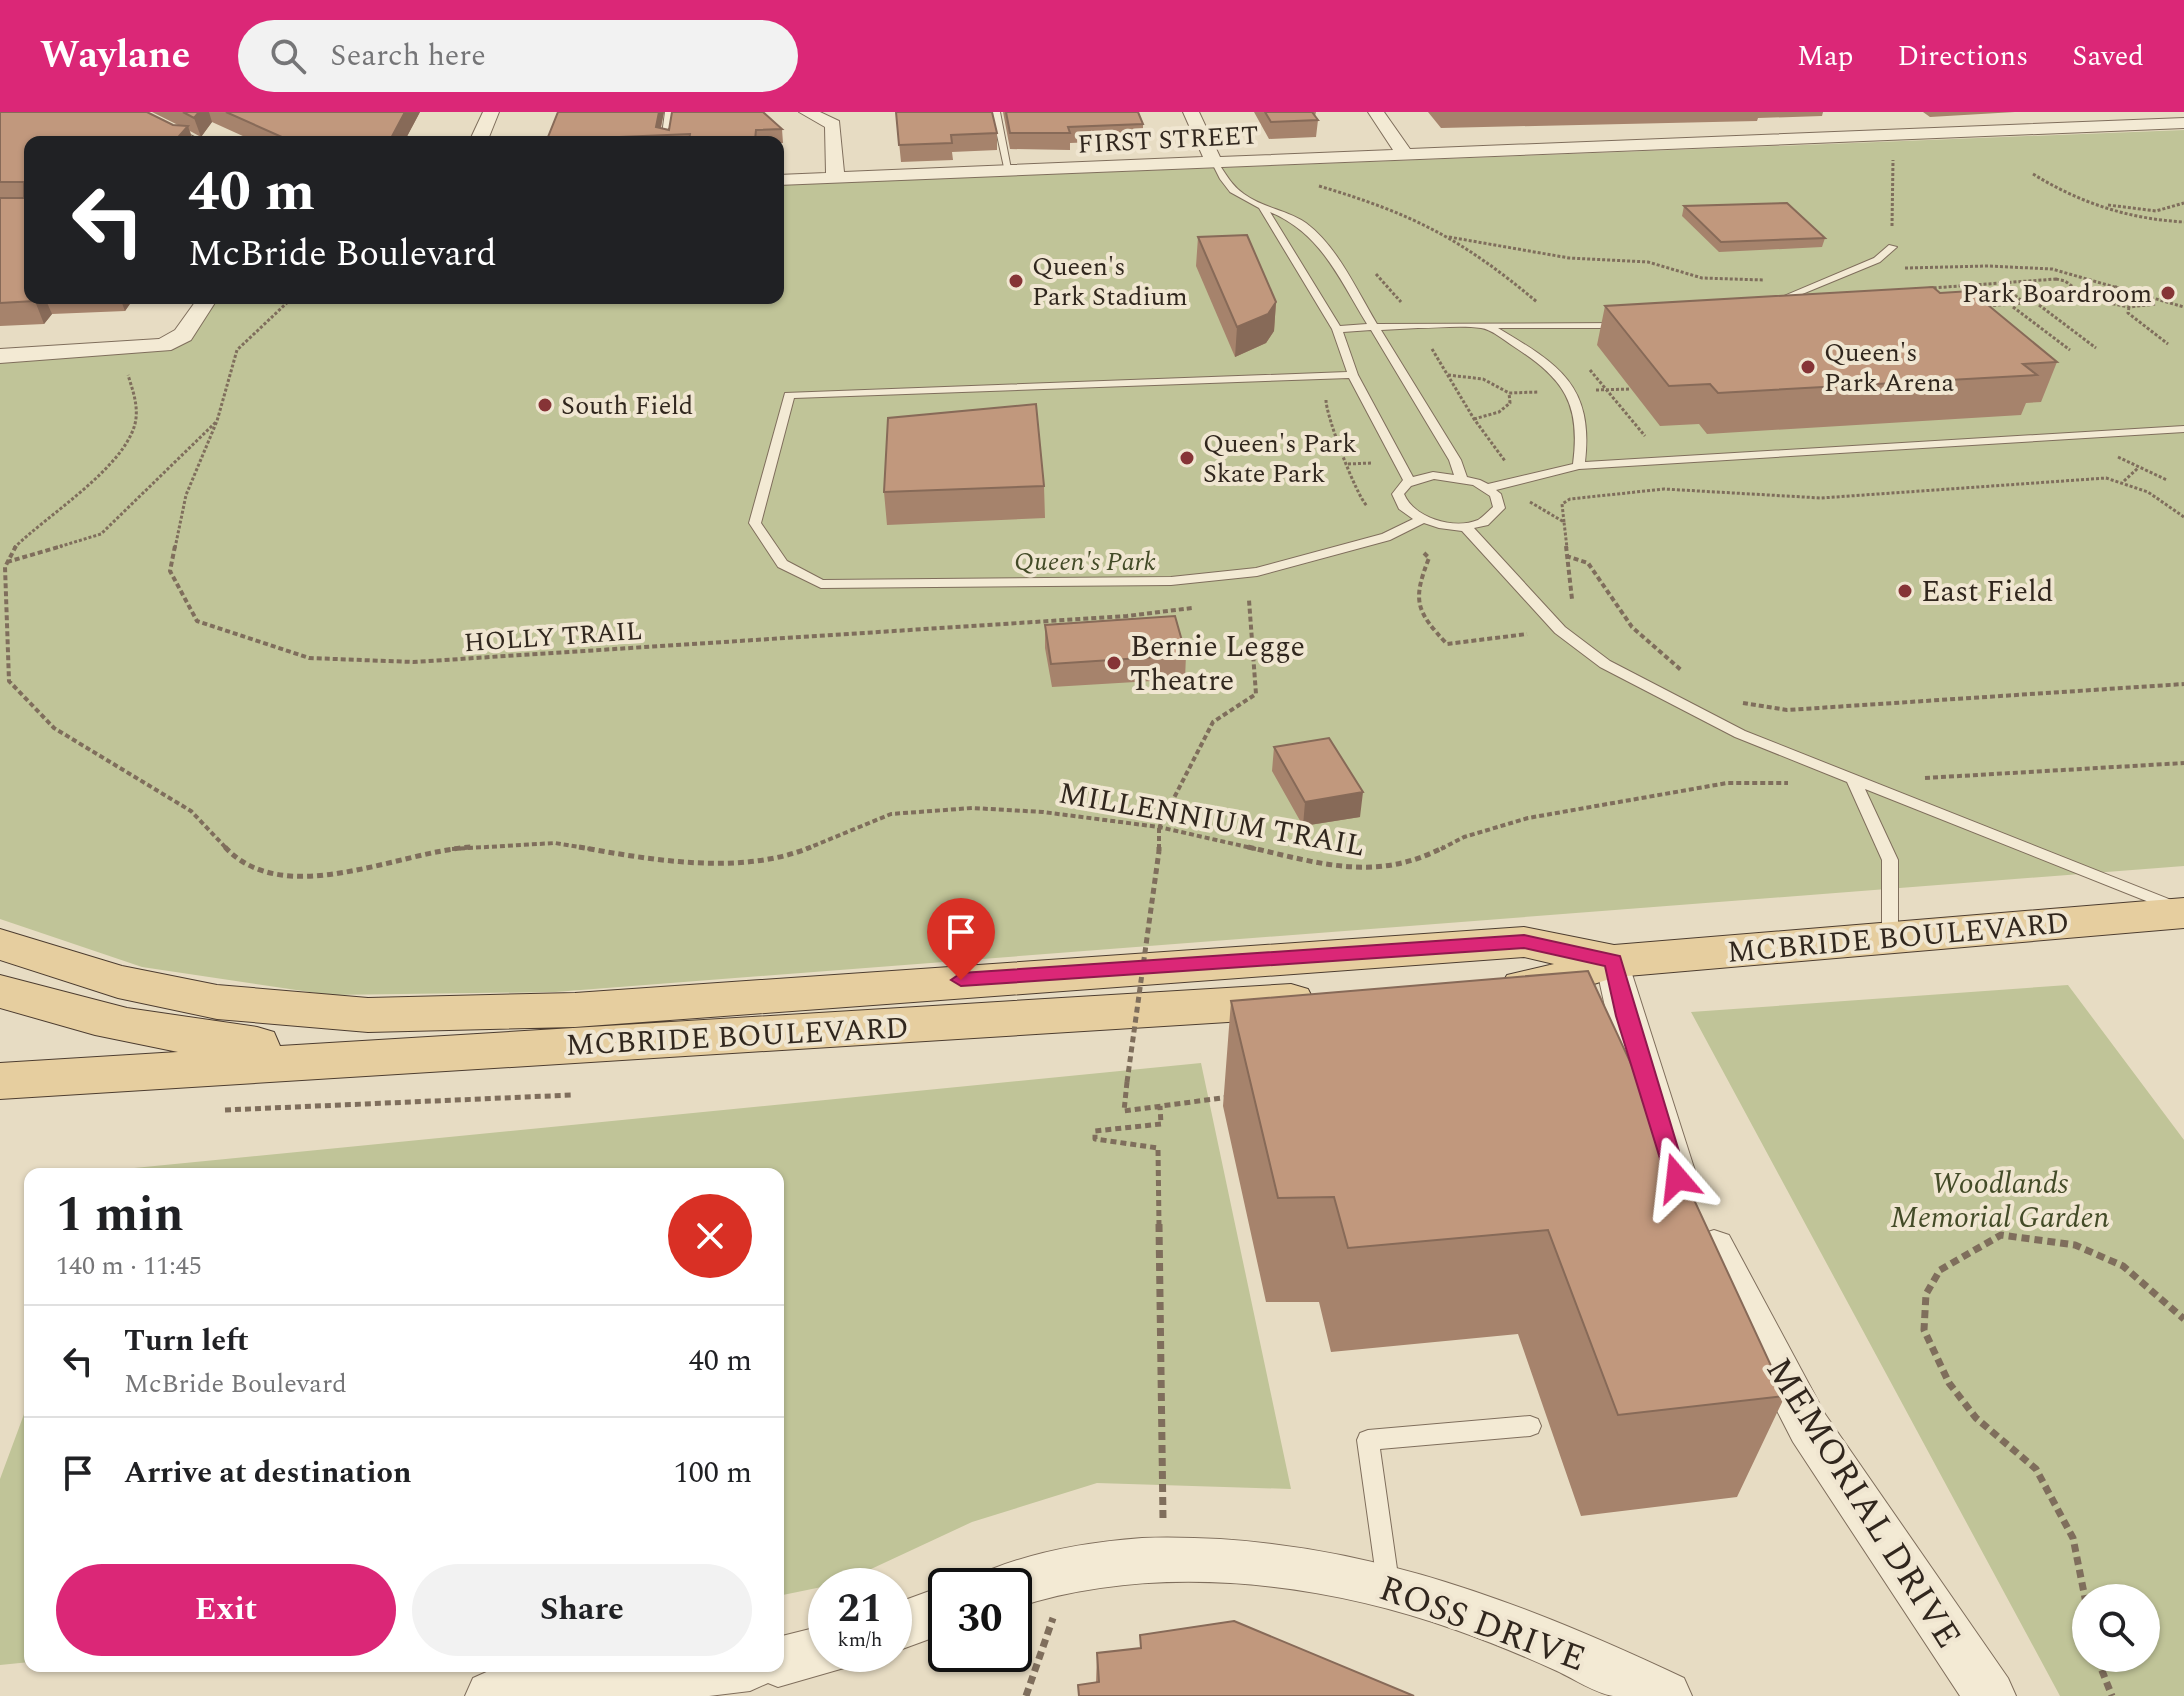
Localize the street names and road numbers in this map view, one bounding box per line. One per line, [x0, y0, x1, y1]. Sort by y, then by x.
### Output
street label: FIRST STREET [1077, 115, 1260, 165]
street label: HOLLY TRAIL [463, 611, 644, 663]
street label: MILLENNIUM TRAIL [1055, 770, 1369, 870]
street label: MCBRIDE BOULEVARD [1725, 900, 2071, 976]
street label: MCBRIDE BOULEVARD [564, 1005, 910, 1069]
street label: MEMORIAL DRIVE [1751, 1347, 1975, 1659]
street label: ROSS DRIVE [1371, 1562, 1593, 1687]

